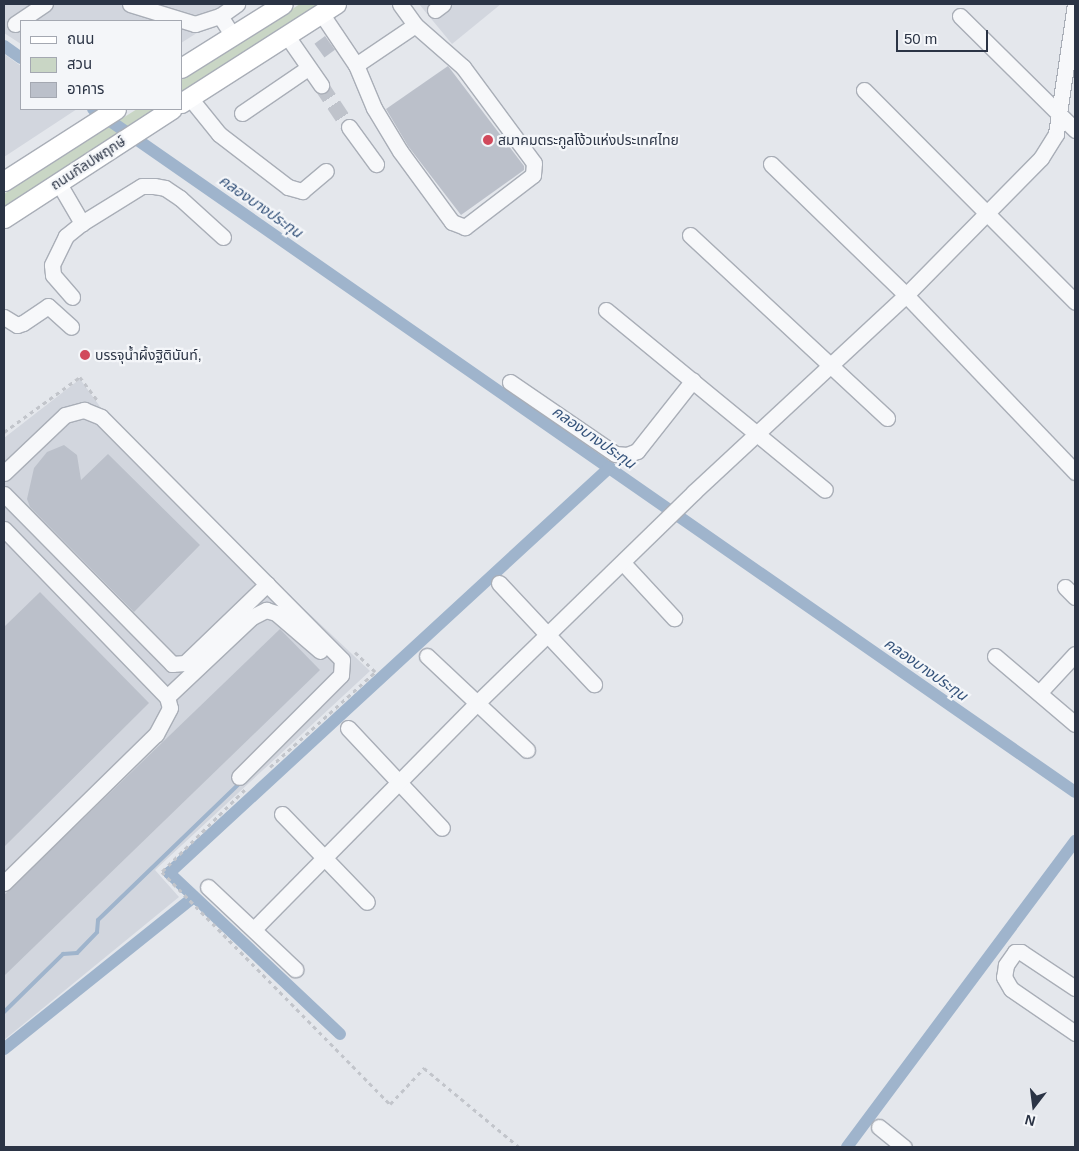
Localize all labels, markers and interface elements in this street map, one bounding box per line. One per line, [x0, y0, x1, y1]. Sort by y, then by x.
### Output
legend [20, 20, 182, 110]
scale bar [899, 20, 992, 52]
text: ถนน [67, 30, 94, 47]
text: 50 m [904, 30, 937, 47]
text: สวน [67, 55, 92, 72]
text: อาคาร [67, 80, 104, 97]
place label: สมาคมตระกูลโง้วแห่งประเทศไทย [498, 132, 679, 148]
street label: ถนนกัลปพฤกษ์ [47, 133, 129, 193]
marker: สมาคมตระกูลโง้วแห่งประเทศไทย [482, 134, 494, 146]
water label: คลองบางประทุน [216, 171, 306, 241]
place label: บรรจุน้ำผึ้งฐิตินันท์, [95, 347, 202, 363]
marker: บรรจุน้ำผึ้งฐิตินันท์, [79, 349, 91, 361]
water label: คลองบางประทุน [549, 402, 639, 472]
water label: คลองบางประทุน [881, 634, 971, 704]
north arrow [1009, 1081, 1059, 1131]
text: N [1023, 1111, 1037, 1130]

